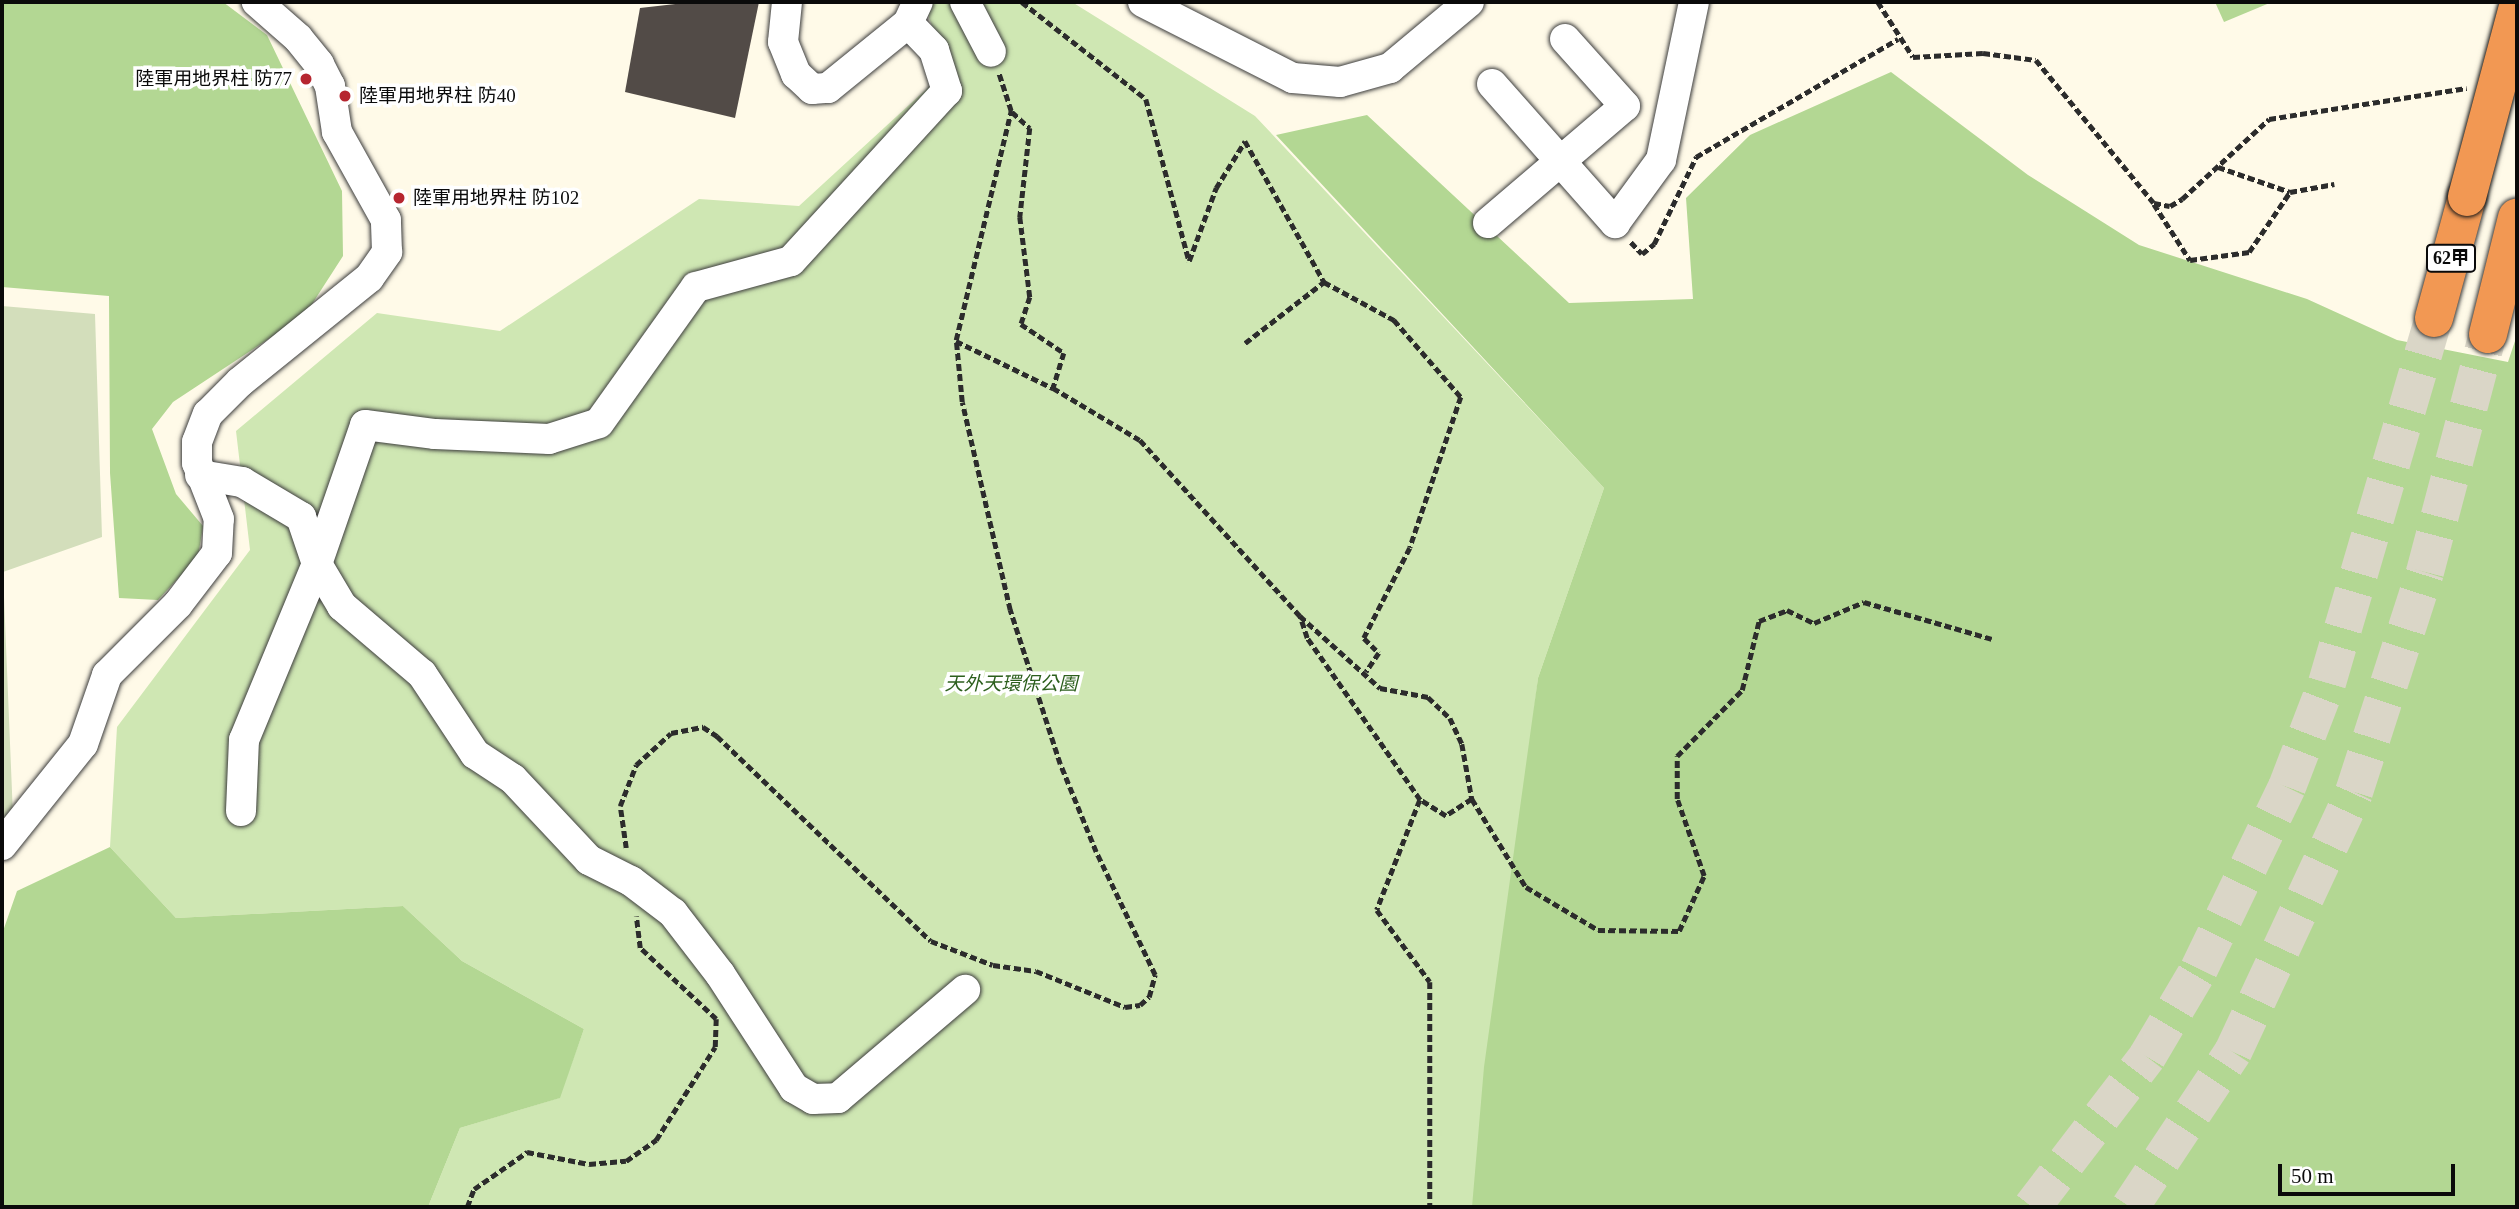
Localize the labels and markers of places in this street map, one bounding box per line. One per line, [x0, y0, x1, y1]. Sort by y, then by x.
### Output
place label: 陸軍用地界柱 防77 [135, 68, 292, 90]
marker: 陸軍用地界柱 防77 [298, 71, 314, 87]
place label: 陸軍用地界柱 防40 [359, 85, 516, 107]
marker: 陸軍用地界柱 防40 [337, 88, 353, 104]
place label: 陸軍用地界柱 防102 [413, 187, 579, 209]
marker: 陸軍用地界柱 防102 [391, 190, 407, 206]

